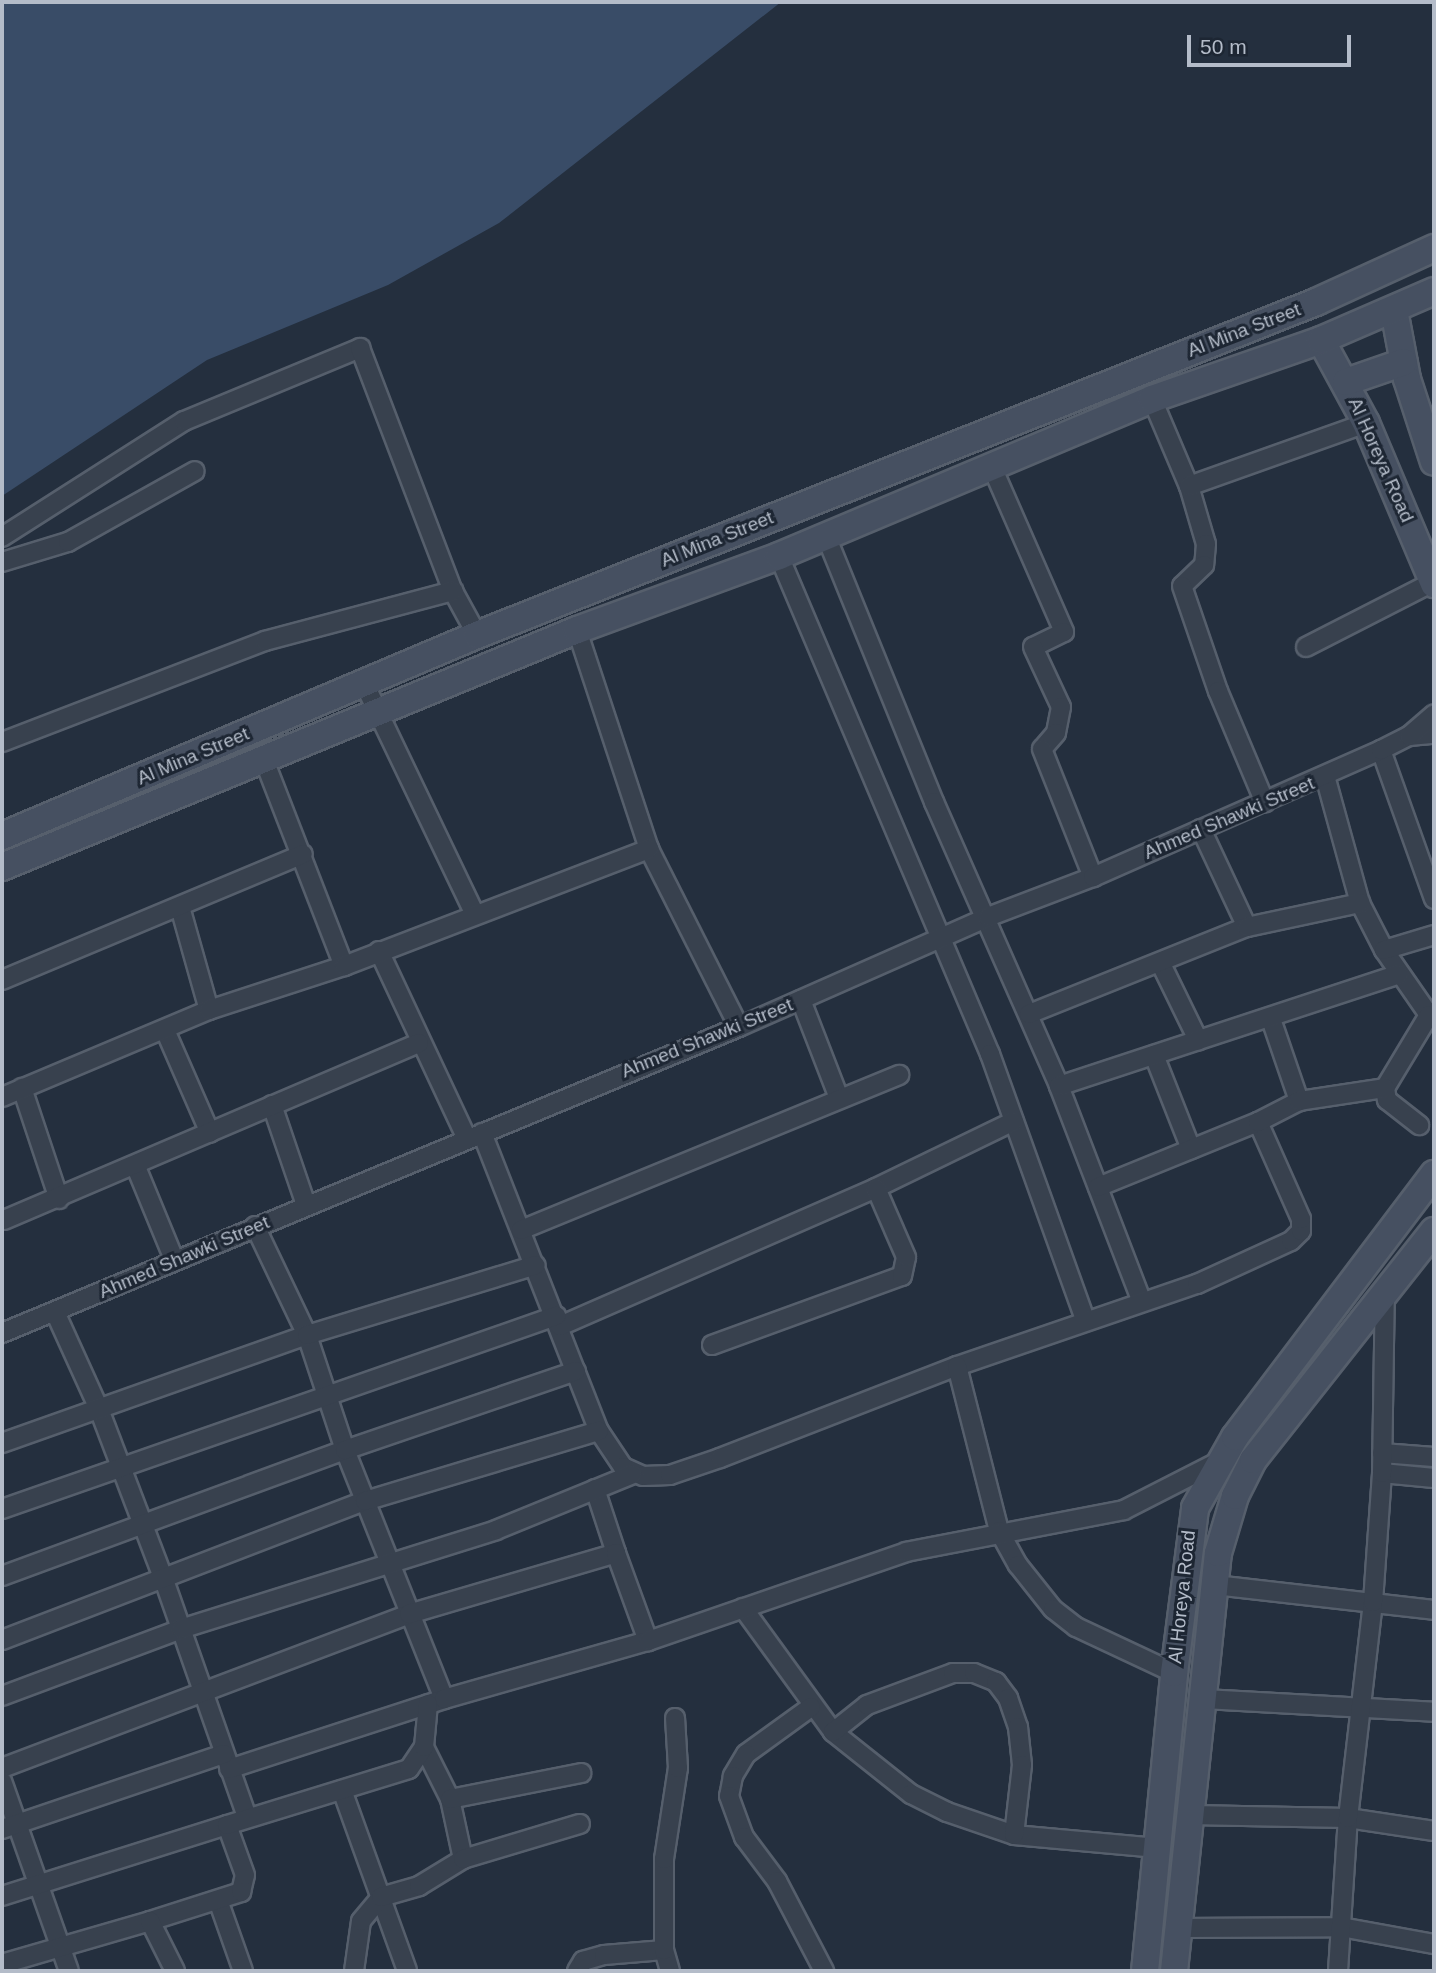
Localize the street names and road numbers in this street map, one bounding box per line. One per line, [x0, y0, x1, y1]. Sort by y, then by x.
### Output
street label: Al Mina Street [1184, 298, 1304, 362]
street label: Al Horeya Road [1343, 394, 1419, 526]
street label: Al Mina Street [657, 506, 777, 572]
street label: Al Mina Street [134, 722, 252, 790]
street label: Ahmed Shawki Street [1140, 772, 1318, 864]
street label: Ahmed Shawki Street [618, 993, 796, 1083]
street label: Ahmed Shawki Street [95, 1211, 273, 1303]
street label: Al Horeya Road [1164, 1529, 1200, 1665]

